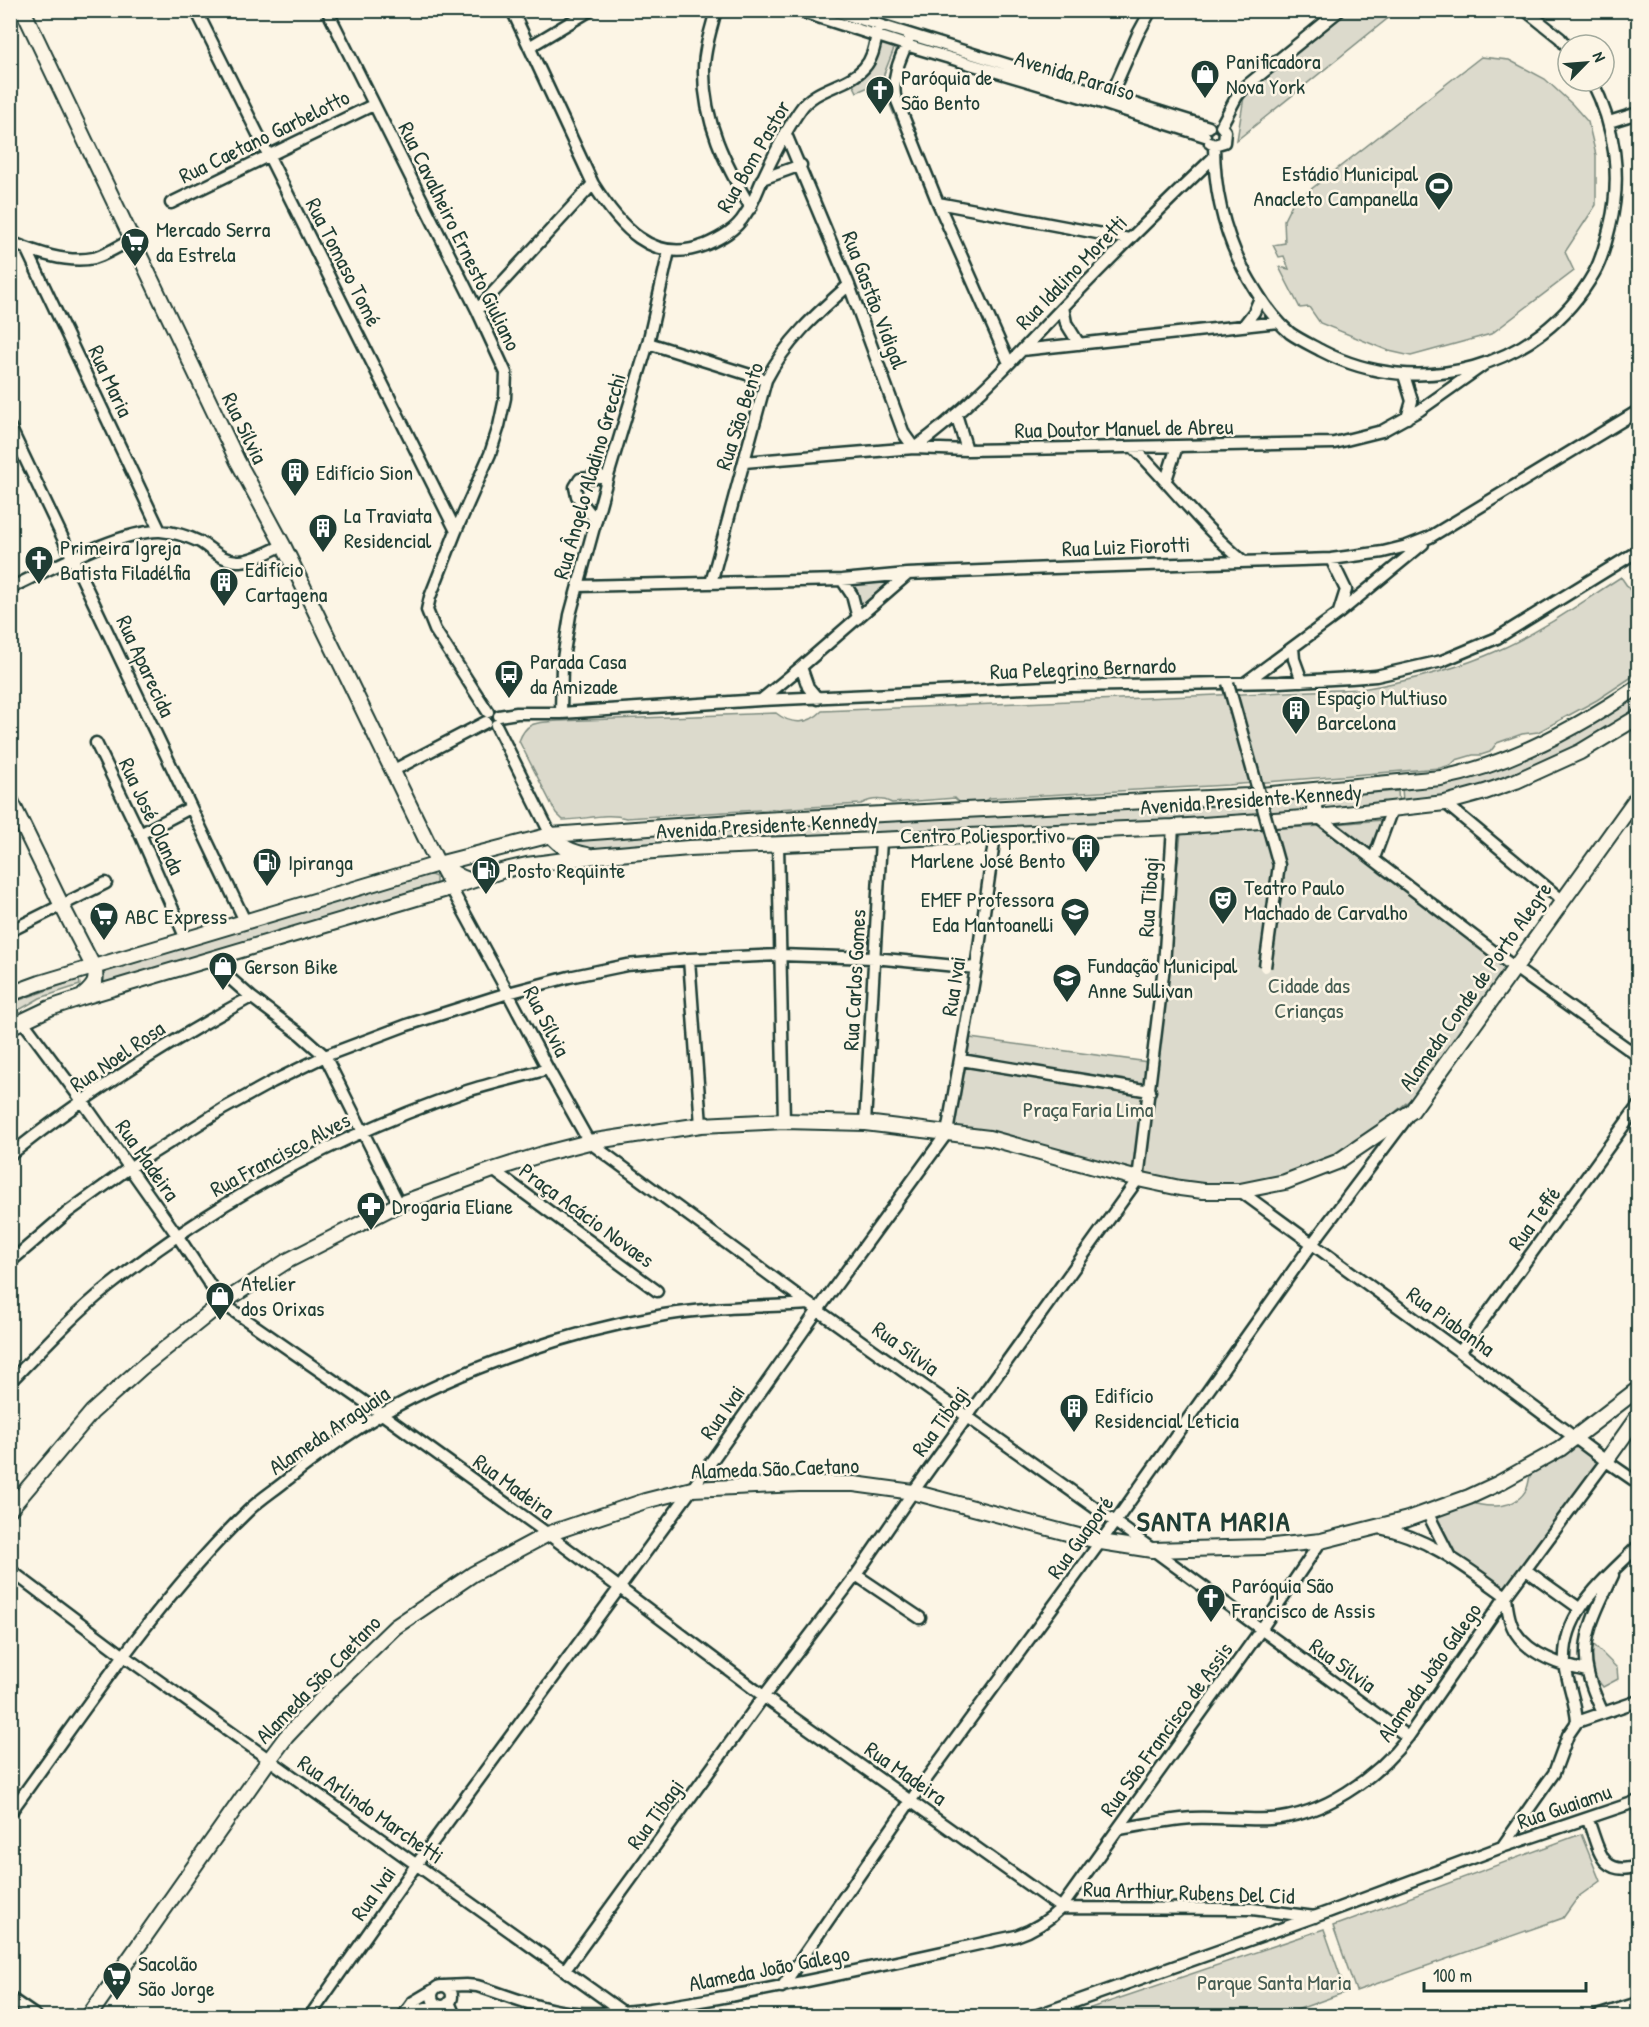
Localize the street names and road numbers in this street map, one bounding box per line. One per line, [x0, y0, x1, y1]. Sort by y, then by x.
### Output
street label: Avenida Paraíso [1011, 43, 1139, 108]
street label: Rua Caetano Garbelotto [174, 82, 354, 190]
street label: Rua Bom Pastor [709, 94, 798, 218]
street label: Rua Cavalheiro Ernesto Giuliano [391, 117, 529, 356]
street label: Rua Tomaso Tomé [299, 193, 389, 332]
street label: Rua Idalino Moretti [1009, 208, 1133, 336]
street label: Rua Gastão Vidigal [835, 227, 915, 373]
street label: Rua Maria [81, 340, 141, 422]
street label: Rua São Bento [708, 358, 771, 474]
street label: Rua Ângelo Aladino Grecchi [545, 369, 633, 583]
street label: Rua Sílvia [215, 387, 275, 469]
street label: Rua Doutor Manuel de Abreu [1014, 411, 1234, 445]
street label: Rua Luiz Fiorotti [1061, 529, 1191, 563]
street label: Rua Aparecida [109, 610, 183, 722]
street label: Rua Pelegrino Bernardo [989, 650, 1177, 686]
street label: Rua José Olanda [112, 753, 192, 880]
street label: Avenida Presidente Kennedy [1139, 776, 1363, 822]
street label: Avenida Presidente Kennedy [655, 804, 879, 846]
street label: Rua Tibagi [1130, 856, 1166, 938]
street label: Alameda Conde de Porto Alegre [1391, 875, 1559, 1096]
street label: Rua Carlos Gomes [835, 909, 873, 1051]
street label: Rua Ivai [933, 954, 973, 1018]
street label: Rua Sílvia [516, 980, 578, 1062]
street label: Rua Noel Rosa [64, 1013, 171, 1099]
street label: Rua Francisco Alves [205, 1104, 355, 1204]
street label: Rua Madeira [109, 1113, 187, 1207]
street label: Praça Acácio Novaes [513, 1156, 661, 1274]
street label: Rua Teffé [1501, 1180, 1567, 1256]
street label: Rua Piabanha [1401, 1279, 1501, 1363]
street label: Rua Sílvia [867, 1314, 946, 1383]
street label: Alameda Araguaia [263, 1378, 396, 1482]
street label: Rua Ivai [693, 1379, 751, 1445]
street label: Rua Tibagi [904, 1380, 976, 1462]
street label: Rua Madeira [467, 1446, 561, 1526]
street label: Alameda São Caetano [690, 1450, 860, 1486]
street label: Rua Guaporé [1040, 1489, 1120, 1585]
street label: Alameda João Galego [1370, 1596, 1488, 1747]
street label: Alameda São Caetano [249, 1608, 387, 1750]
street label: Rua Sílvia [1304, 1631, 1383, 1700]
street label: Rua São Francisco de Assis [1093, 1636, 1239, 1822]
street label: Rua Madeira [859, 1734, 953, 1812]
street label: Rua Arlindo Marchetti [292, 1747, 450, 1871]
street label: Rua Tibagi [619, 1773, 691, 1855]
street label: Rua Guaiamu [1513, 1776, 1615, 1836]
street label: Rua Ivai [344, 1860, 402, 1926]
street label: Rua Arthiur Rubens Del Cid [1083, 1873, 1296, 1911]
street label: Alameda João Galego [686, 1938, 852, 1998]

